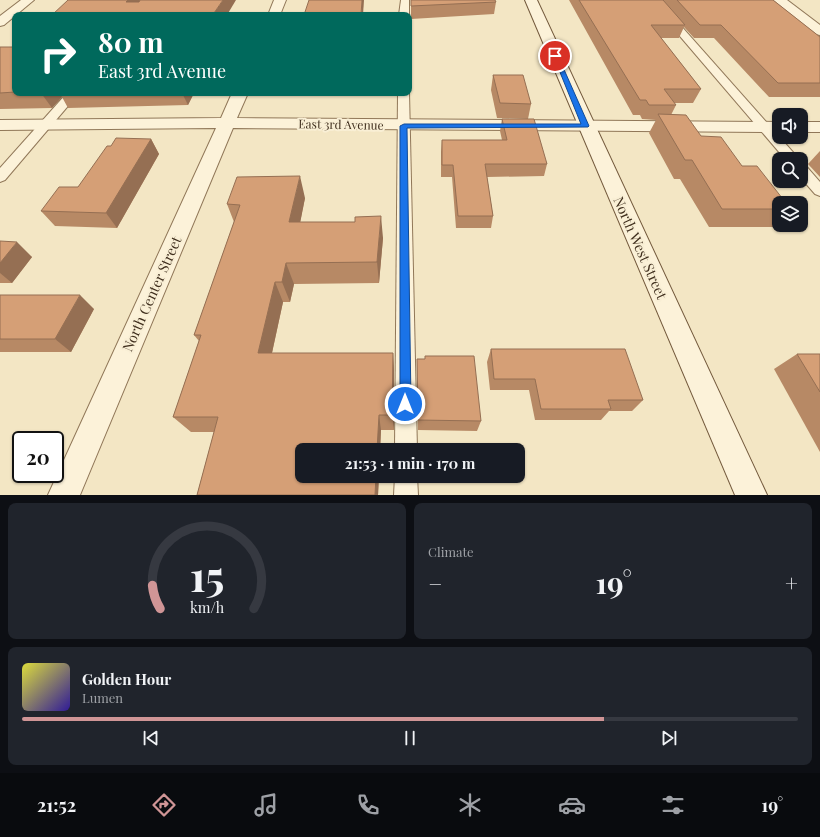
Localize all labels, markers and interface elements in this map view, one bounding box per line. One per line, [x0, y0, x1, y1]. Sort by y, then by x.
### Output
text: 80 m [98, 23, 164, 60]
icon: right [32, 28, 84, 80]
pin [538, 39, 572, 73]
icon: arrive [544, 45, 566, 67]
text: East 3rd Avenue [98, 59, 226, 83]
map controls [772, 108, 808, 232]
button: sound [772, 108, 808, 144]
street label: East 3rd Avenue [298, 115, 384, 133]
button: search [772, 152, 808, 188]
street label: North West Street [609, 193, 672, 303]
button: layers [772, 196, 808, 232]
street label: North Center Street [118, 232, 186, 354]
position arrow [384, 383, 426, 425]
speed limit sign: 20 [12, 431, 64, 483]
text: 21:53 · 1 min · 170 m [345, 453, 475, 473]
text: Climate [428, 543, 474, 560]
text: 15 [190, 547, 224, 602]
text: 19° [596, 562, 632, 602]
text: − [428, 568, 442, 598]
text: + [785, 568, 798, 598]
text: km/h [190, 598, 225, 617]
text: Golden Hour [82, 669, 171, 689]
text: Lumen [82, 689, 123, 706]
icon: previous [140, 727, 162, 749]
icon: pause [399, 727, 421, 749]
icon: next [658, 727, 680, 749]
icon: directions [150, 791, 178, 819]
icon: music [252, 791, 280, 819]
icon: phone [354, 791, 382, 819]
icon: climate [456, 791, 484, 819]
icon: car [558, 791, 586, 819]
icon: filters [659, 791, 687, 819]
text: 21:52 [37, 793, 76, 817]
text: 19° [761, 793, 783, 817]

